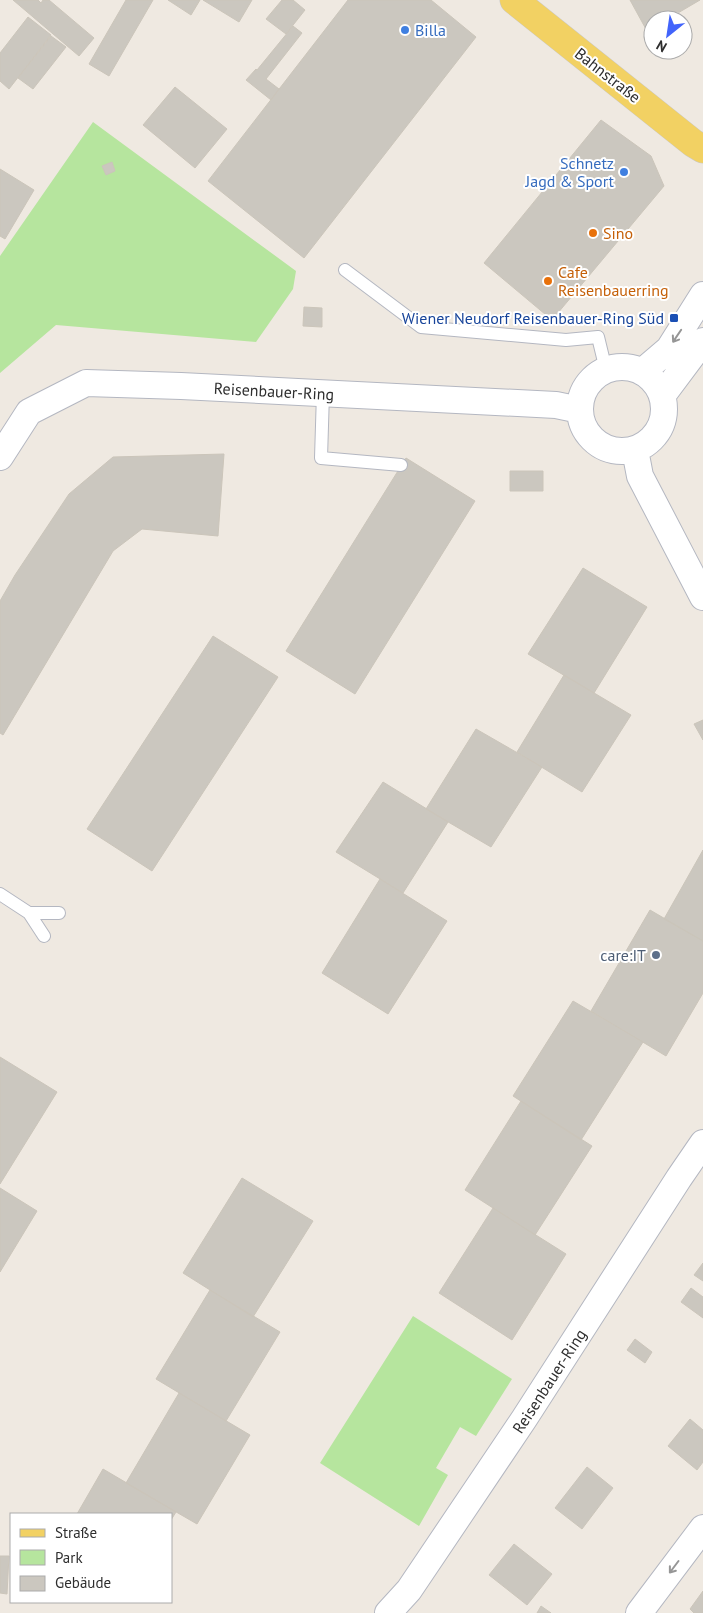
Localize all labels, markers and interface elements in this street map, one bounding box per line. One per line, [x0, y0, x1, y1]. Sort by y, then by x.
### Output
north arrow [643, 10, 693, 60]
place label: Billa [415, 20, 446, 40]
marker: Billa [399, 24, 411, 36]
text: N [653, 36, 670, 56]
street label: Bahnstraße [571, 43, 645, 107]
place label: Schnetz Jagd & Sport [525, 153, 615, 191]
marker: Schnetz Jagd & Sport [618, 166, 630, 178]
place label: Sino [603, 223, 633, 243]
marker: Sino [587, 227, 599, 239]
place label: Cafe Reisenbauerring [558, 262, 669, 300]
marker: Cafe Reisenbauerring [542, 275, 554, 287]
place label: Wiener Neudorf Reisenbauer-Ring Süd [402, 308, 664, 328]
marker: Wiener Neudorf Reisenbauer-Ring Süd [668, 312, 680, 324]
one-way arrow [672, 329, 682, 343]
street label: Reisenbauer-Ring [213, 378, 335, 404]
place label: care:IT [600, 945, 646, 965]
marker: care:IT [650, 949, 662, 961]
street label: Reisenbauer-Ring [508, 1325, 590, 1437]
legend [10, 1513, 172, 1603]
text: Straße [55, 1523, 97, 1542]
text: Park [55, 1548, 83, 1567]
one-way arrow [669, 1560, 679, 1574]
text: Gebäude [55, 1573, 111, 1592]

